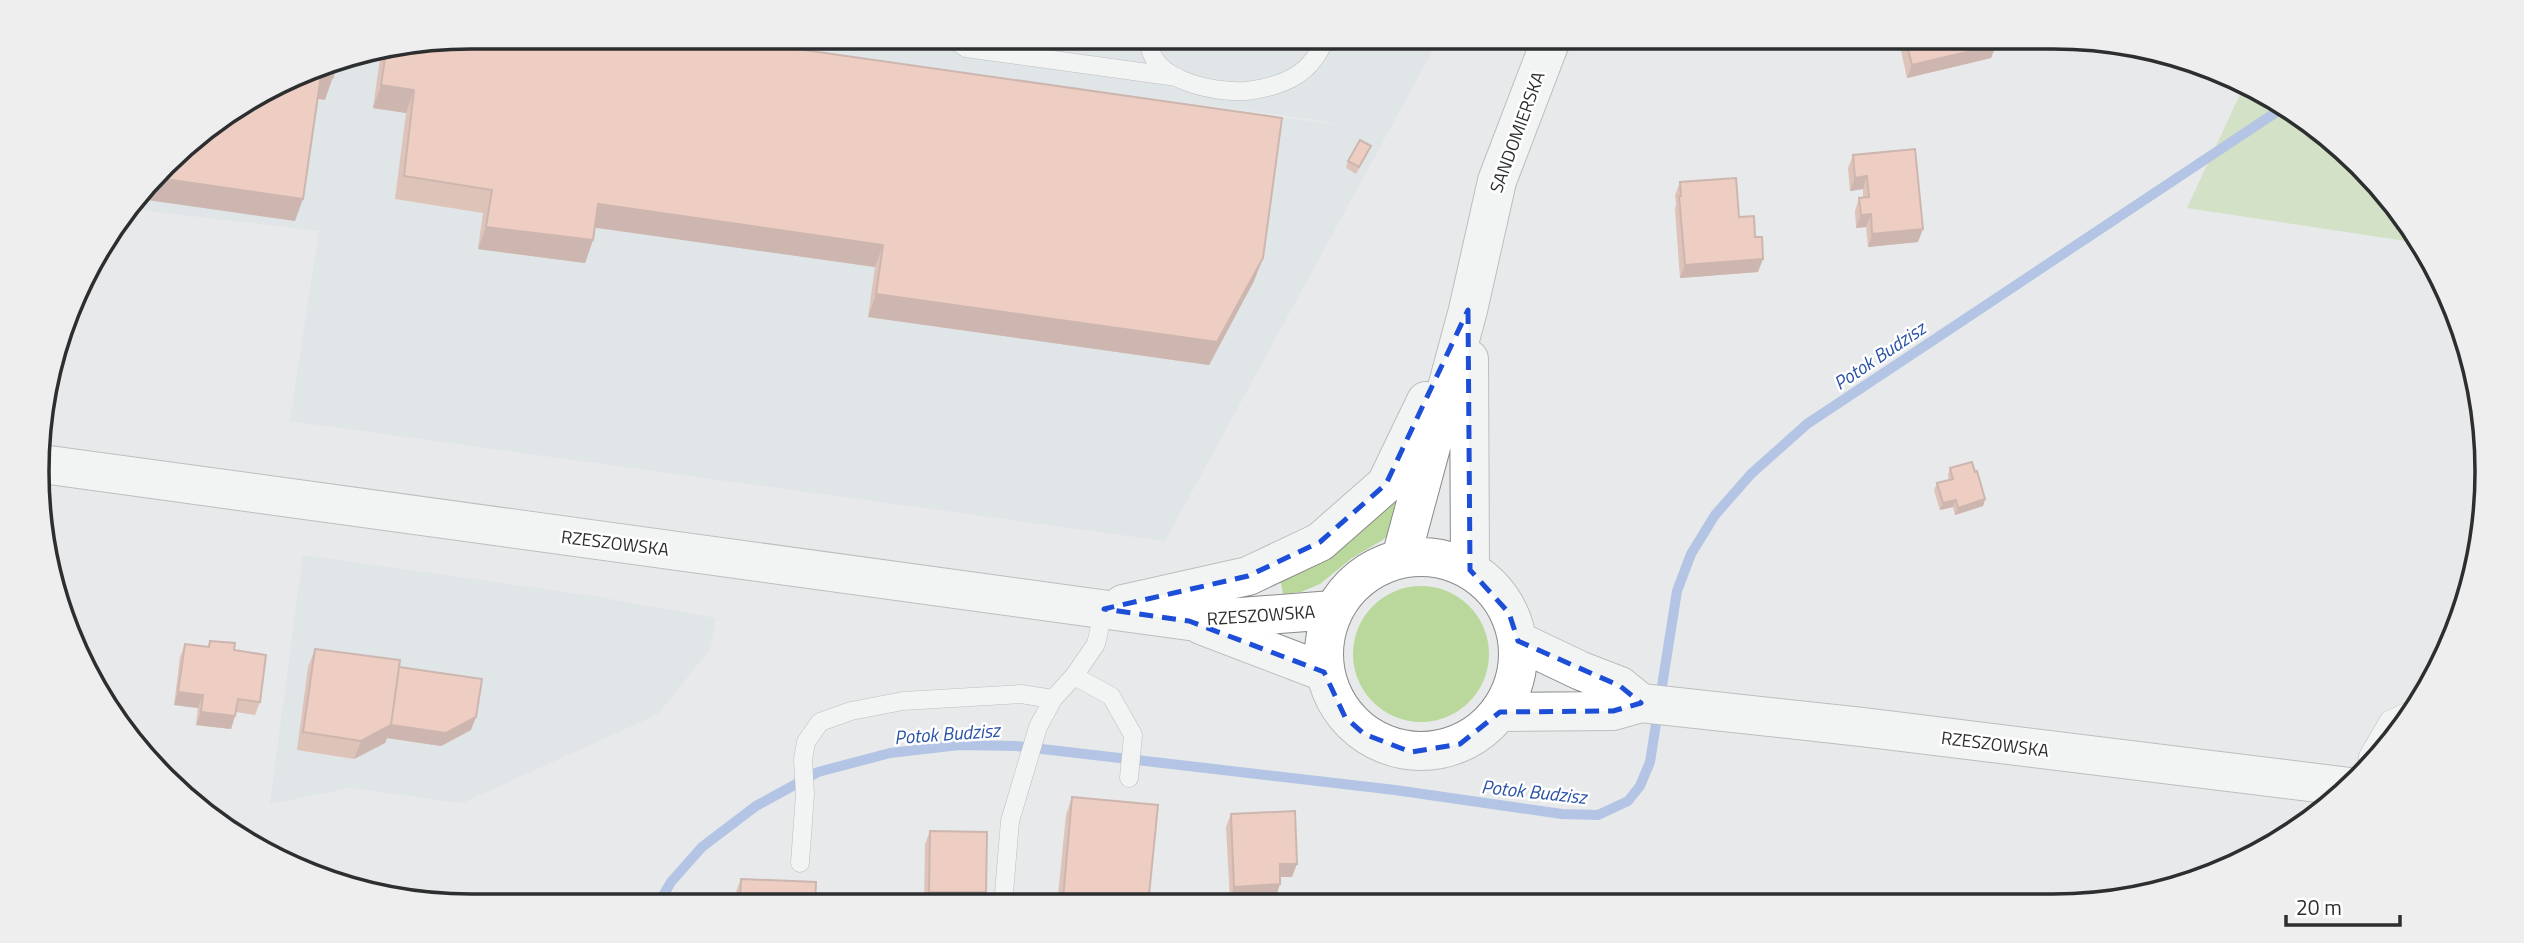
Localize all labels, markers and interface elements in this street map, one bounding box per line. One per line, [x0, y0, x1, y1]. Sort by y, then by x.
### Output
street label: SANDOMIERSKA [1483, 67, 1552, 196]
water label: Potok Budzisz [1827, 312, 1933, 397]
street label: RZESZOWSKA [560, 523, 671, 563]
street label: RZESZOWSKA [1206, 598, 1316, 632]
water label: Potok Budzisz [893, 715, 1003, 751]
street label: RZESZOWSKA [1940, 724, 2051, 764]
water label: Potok Budzisz [1480, 771, 1590, 811]
scale bar [2286, 884, 2400, 928]
text: 20 m [2296, 891, 2342, 923]

